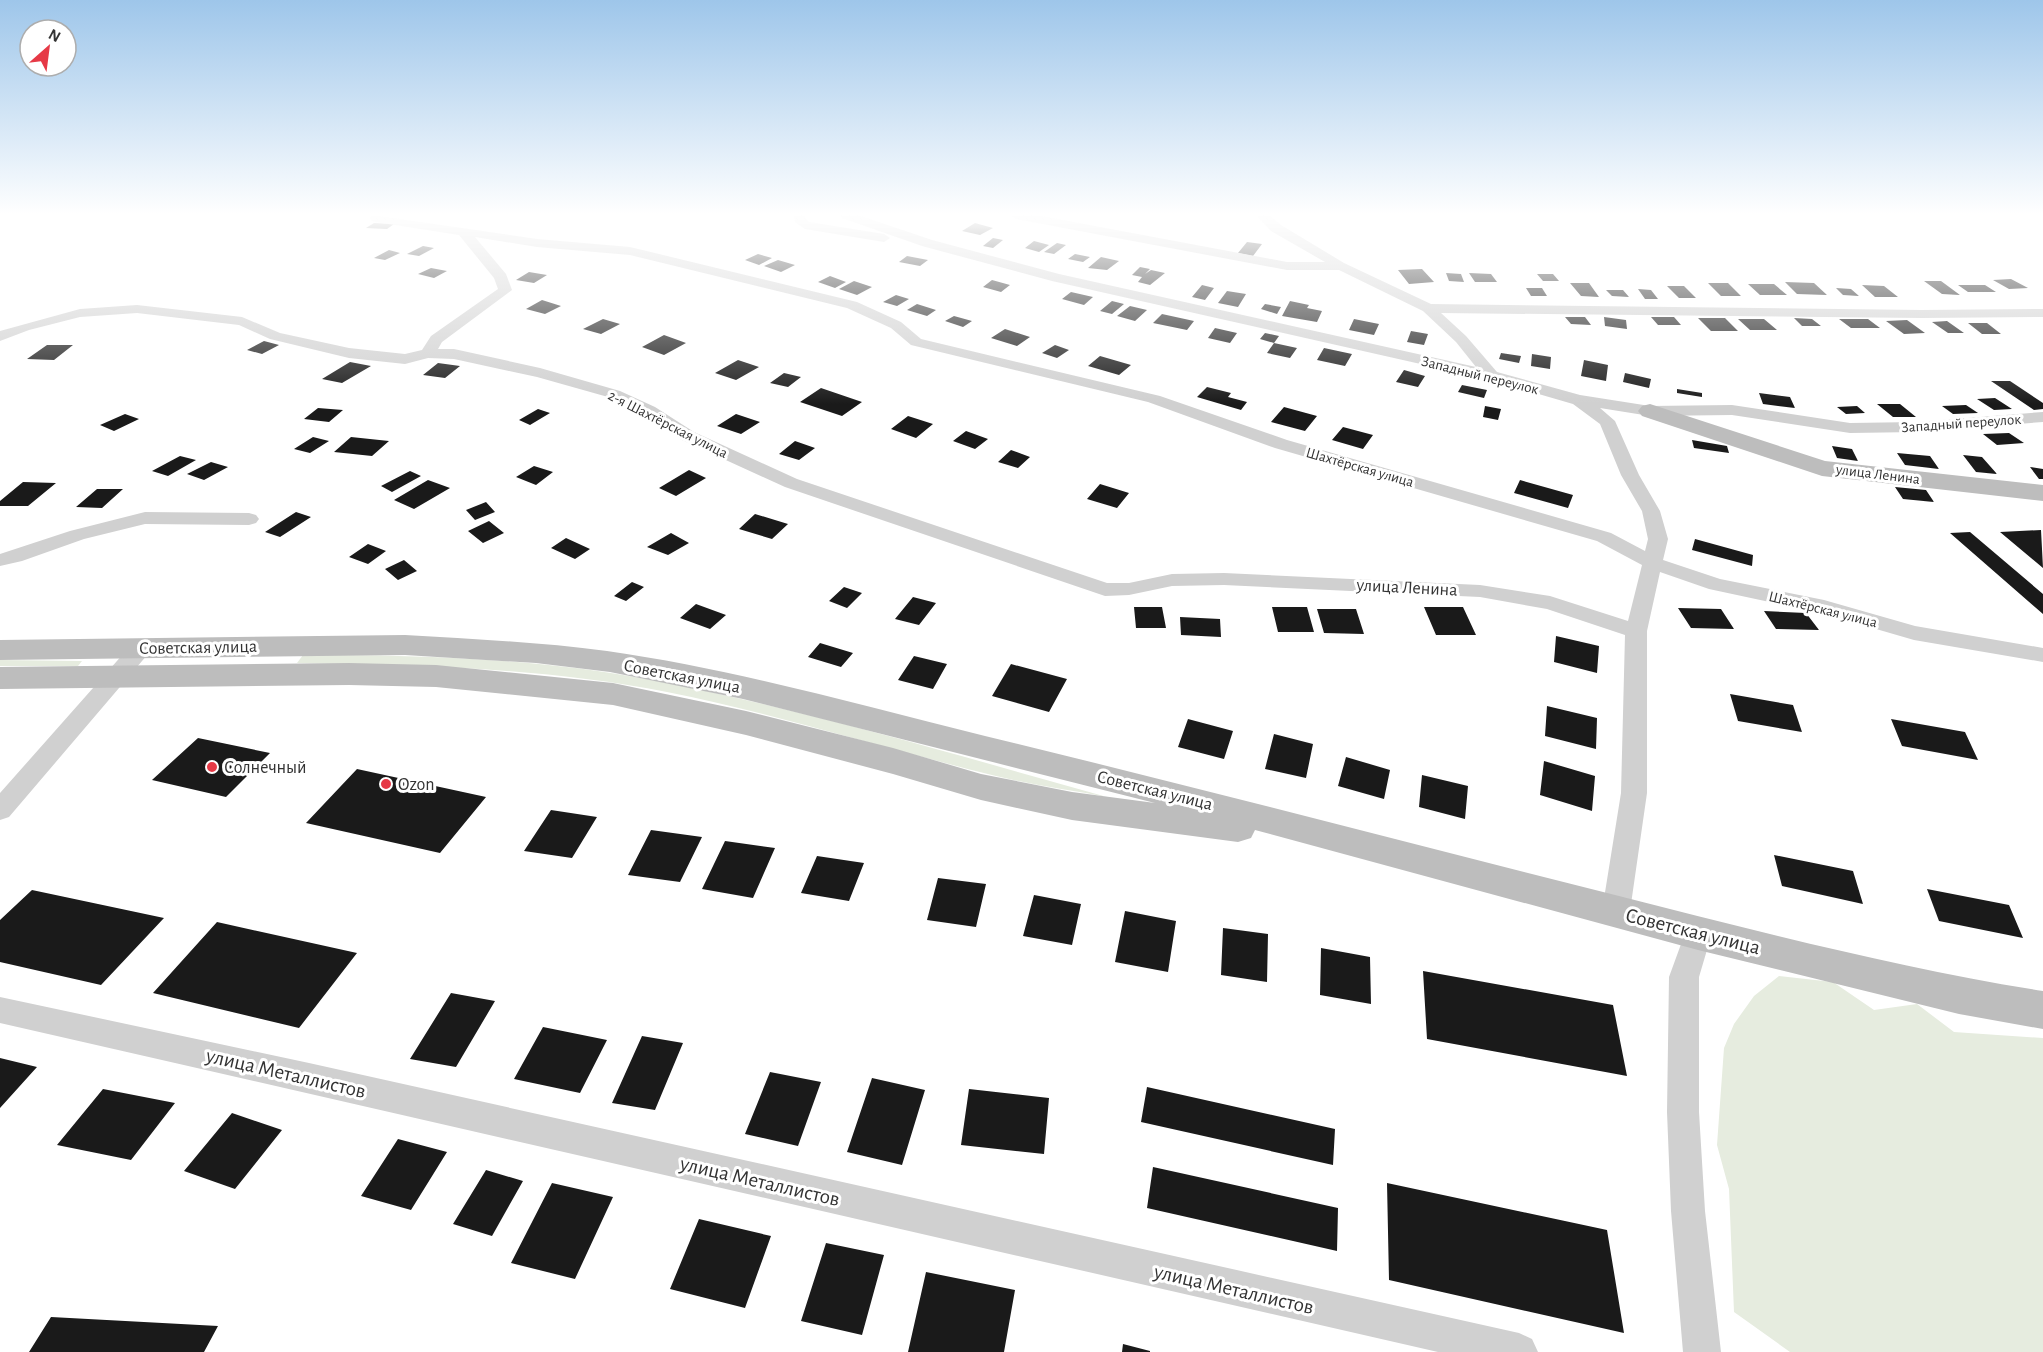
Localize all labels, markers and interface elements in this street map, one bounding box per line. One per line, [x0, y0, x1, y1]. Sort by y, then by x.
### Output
north arrow [18, 18, 78, 78]
text: N [46, 26, 63, 45]
street label: Западный переулок [1420, 354, 1540, 397]
street label: 2-я Шахтёрская улица [606, 388, 730, 461]
street label: Западный переулок [1901, 412, 2022, 435]
street label: Шахтёрская улица [1304, 445, 1416, 490]
street label: улица Ленина [1834, 462, 1921, 487]
street label: улица Ленина [1355, 576, 1458, 600]
street label: Шахтёрская улица [1767, 589, 1879, 630]
street label: Советская улица [139, 638, 257, 658]
street label: Советская улица [622, 657, 742, 697]
place label: Солнечный [224, 759, 306, 777]
marker: Солнечный [205, 760, 219, 774]
street label: Советская улица [1095, 768, 1214, 814]
place label: Ozon [398, 776, 435, 794]
marker: Ozon [379, 777, 393, 791]
street label: Советская улица [1623, 905, 1763, 958]
street label: улица Металлистов [203, 1045, 368, 1102]
street label: улица Металлистов [677, 1153, 842, 1210]
street label: улица Металлистов [1151, 1261, 1316, 1318]

